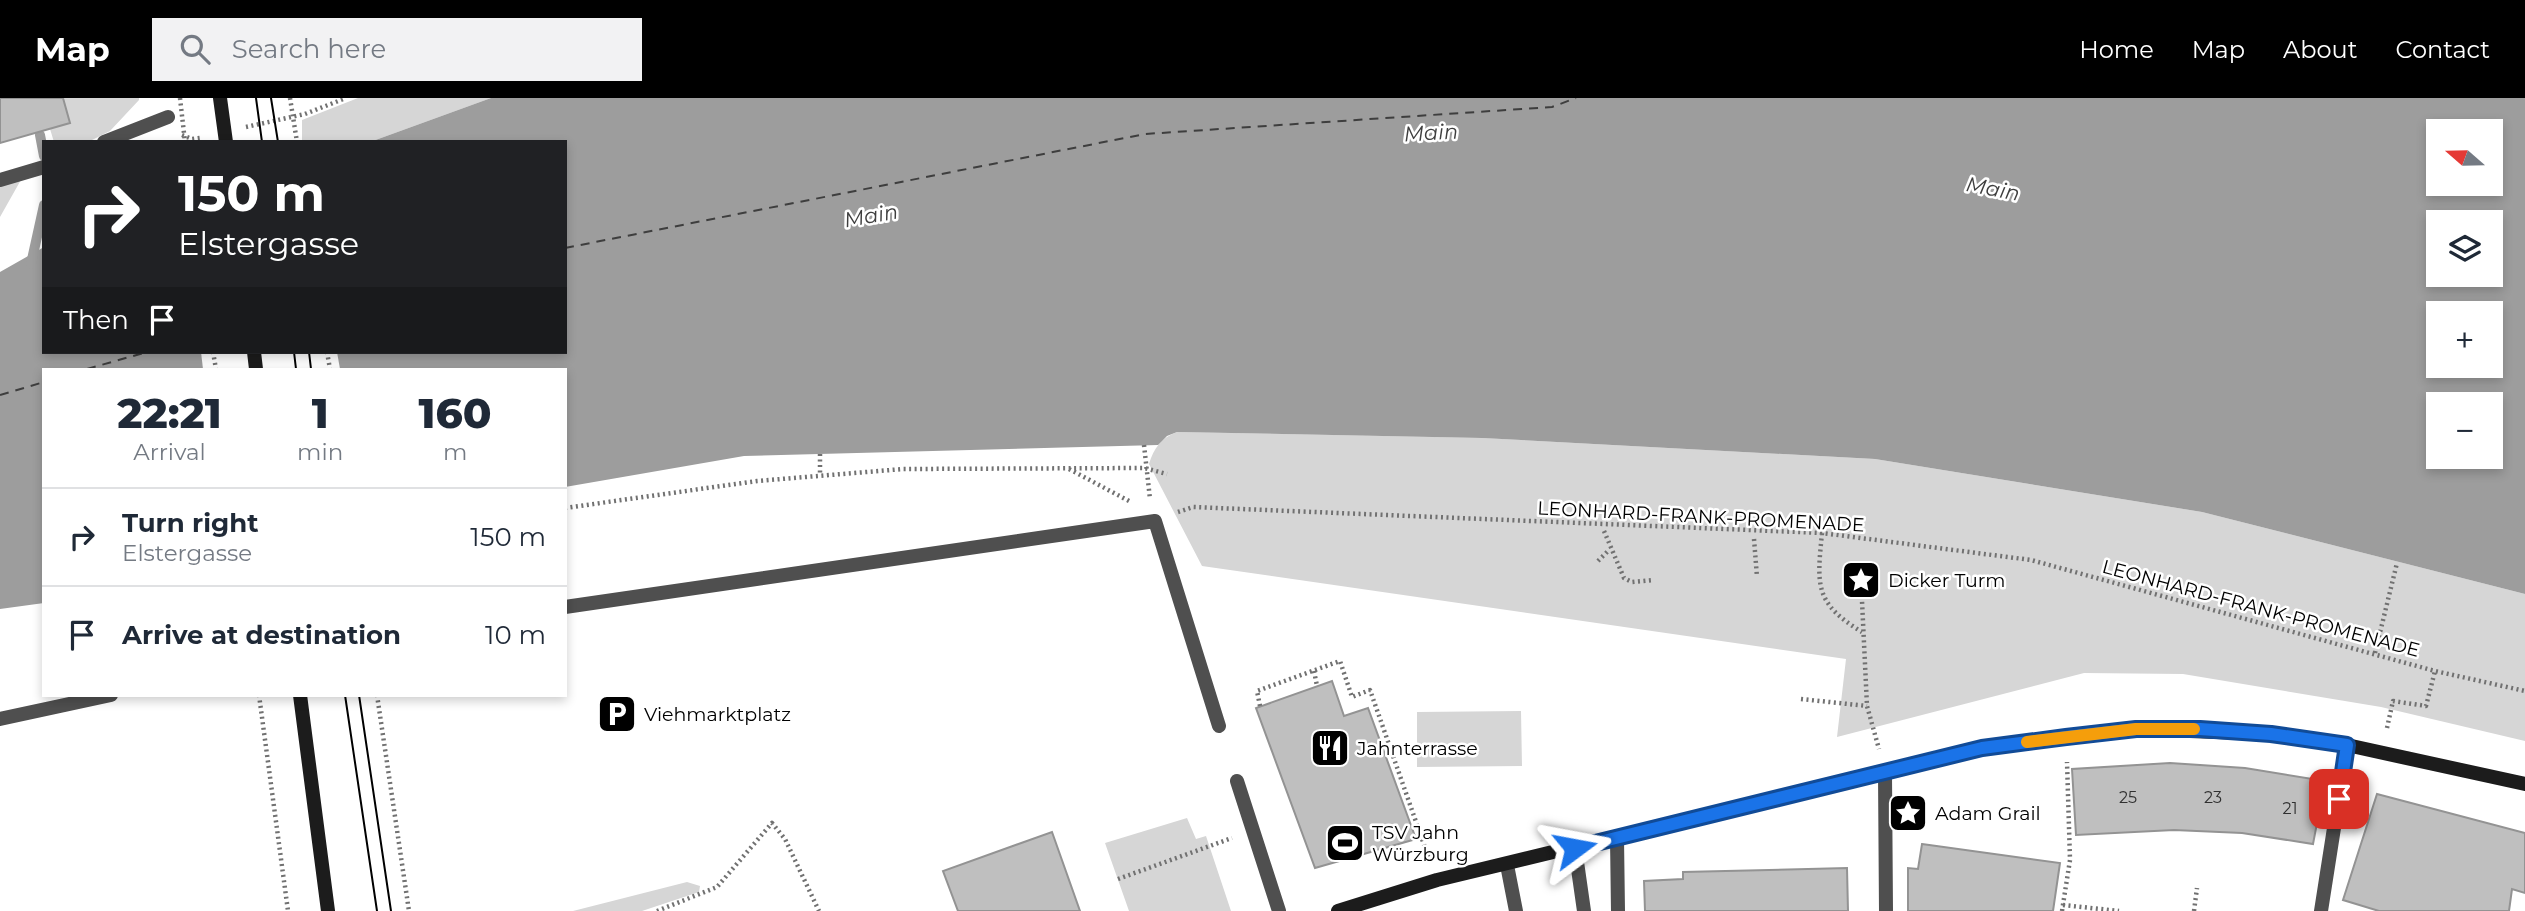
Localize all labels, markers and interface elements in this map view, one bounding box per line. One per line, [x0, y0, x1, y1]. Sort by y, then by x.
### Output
search box [152, 18, 642, 81]
text: Map [35, 29, 110, 69]
icon: search [176, 30, 214, 68]
text: Search here [232, 33, 386, 65]
text: Home [2079, 35, 2154, 64]
text: Map [2192, 35, 2245, 64]
text: About [2283, 35, 2357, 64]
text: Contact [2395, 35, 2490, 64]
water label: Main [1403, 119, 1459, 146]
north arrow [2426, 119, 2502, 196]
map controls [2426, 119, 2503, 469]
text: 150 m [178, 164, 325, 223]
icon: right [63, 168, 154, 259]
water label: Main [1964, 171, 2022, 206]
water label: Main [842, 198, 900, 233]
button: layers [2426, 210, 2503, 287]
text: Elstergasse [178, 224, 359, 263]
icon: arrive [143, 301, 181, 339]
button: + [2426, 301, 2503, 378]
text: Then [63, 304, 129, 336]
text: 22:21 [117, 387, 222, 439]
text: 1 [312, 387, 329, 439]
text: 160 [419, 387, 492, 439]
button: − [2426, 392, 2503, 469]
text: Arrival [133, 438, 206, 466]
text: min [297, 438, 343, 466]
text: m [443, 438, 467, 466]
street label: LEONHARD-FRANK-PROMENADE [1537, 496, 1865, 537]
text: Turn right [122, 507, 258, 539]
icon: right [63, 518, 101, 556]
text: 150 m [470, 521, 546, 553]
text: Elstergasse [122, 539, 252, 567]
street label: LEONHARD-FRANK-PROMENADE [2100, 555, 2422, 662]
place icon: Dicker Turm [1840, 559, 1882, 601]
place label: Dicker Turm [1888, 569, 2005, 592]
icon: arrive [63, 616, 101, 654]
text: Arrive at destination [122, 619, 401, 651]
text: 10 m [485, 619, 546, 651]
parking icon: Viehmarktplatz [596, 693, 638, 735]
place label: Viehmarktplatz [644, 703, 791, 726]
restaurant icon: Jahnterrasse [1309, 727, 1351, 769]
place label: Jahnterrasse [1356, 737, 1478, 760]
pin [2309, 769, 2369, 829]
icon: arrive [2320, 780, 2358, 818]
house number: 25 [2119, 788, 2137, 807]
house number: 23 [2204, 788, 2222, 807]
place icon: Adam Grail [1887, 792, 1929, 834]
house number: 21 [2283, 799, 2297, 818]
place label: Adam Grail [1935, 802, 2041, 825]
position arrow [1538, 811, 1612, 885]
place label: TSV Jahn Würzburg [1372, 821, 1469, 866]
sports icon: TSV Jahn Würzburg [1324, 822, 1366, 864]

